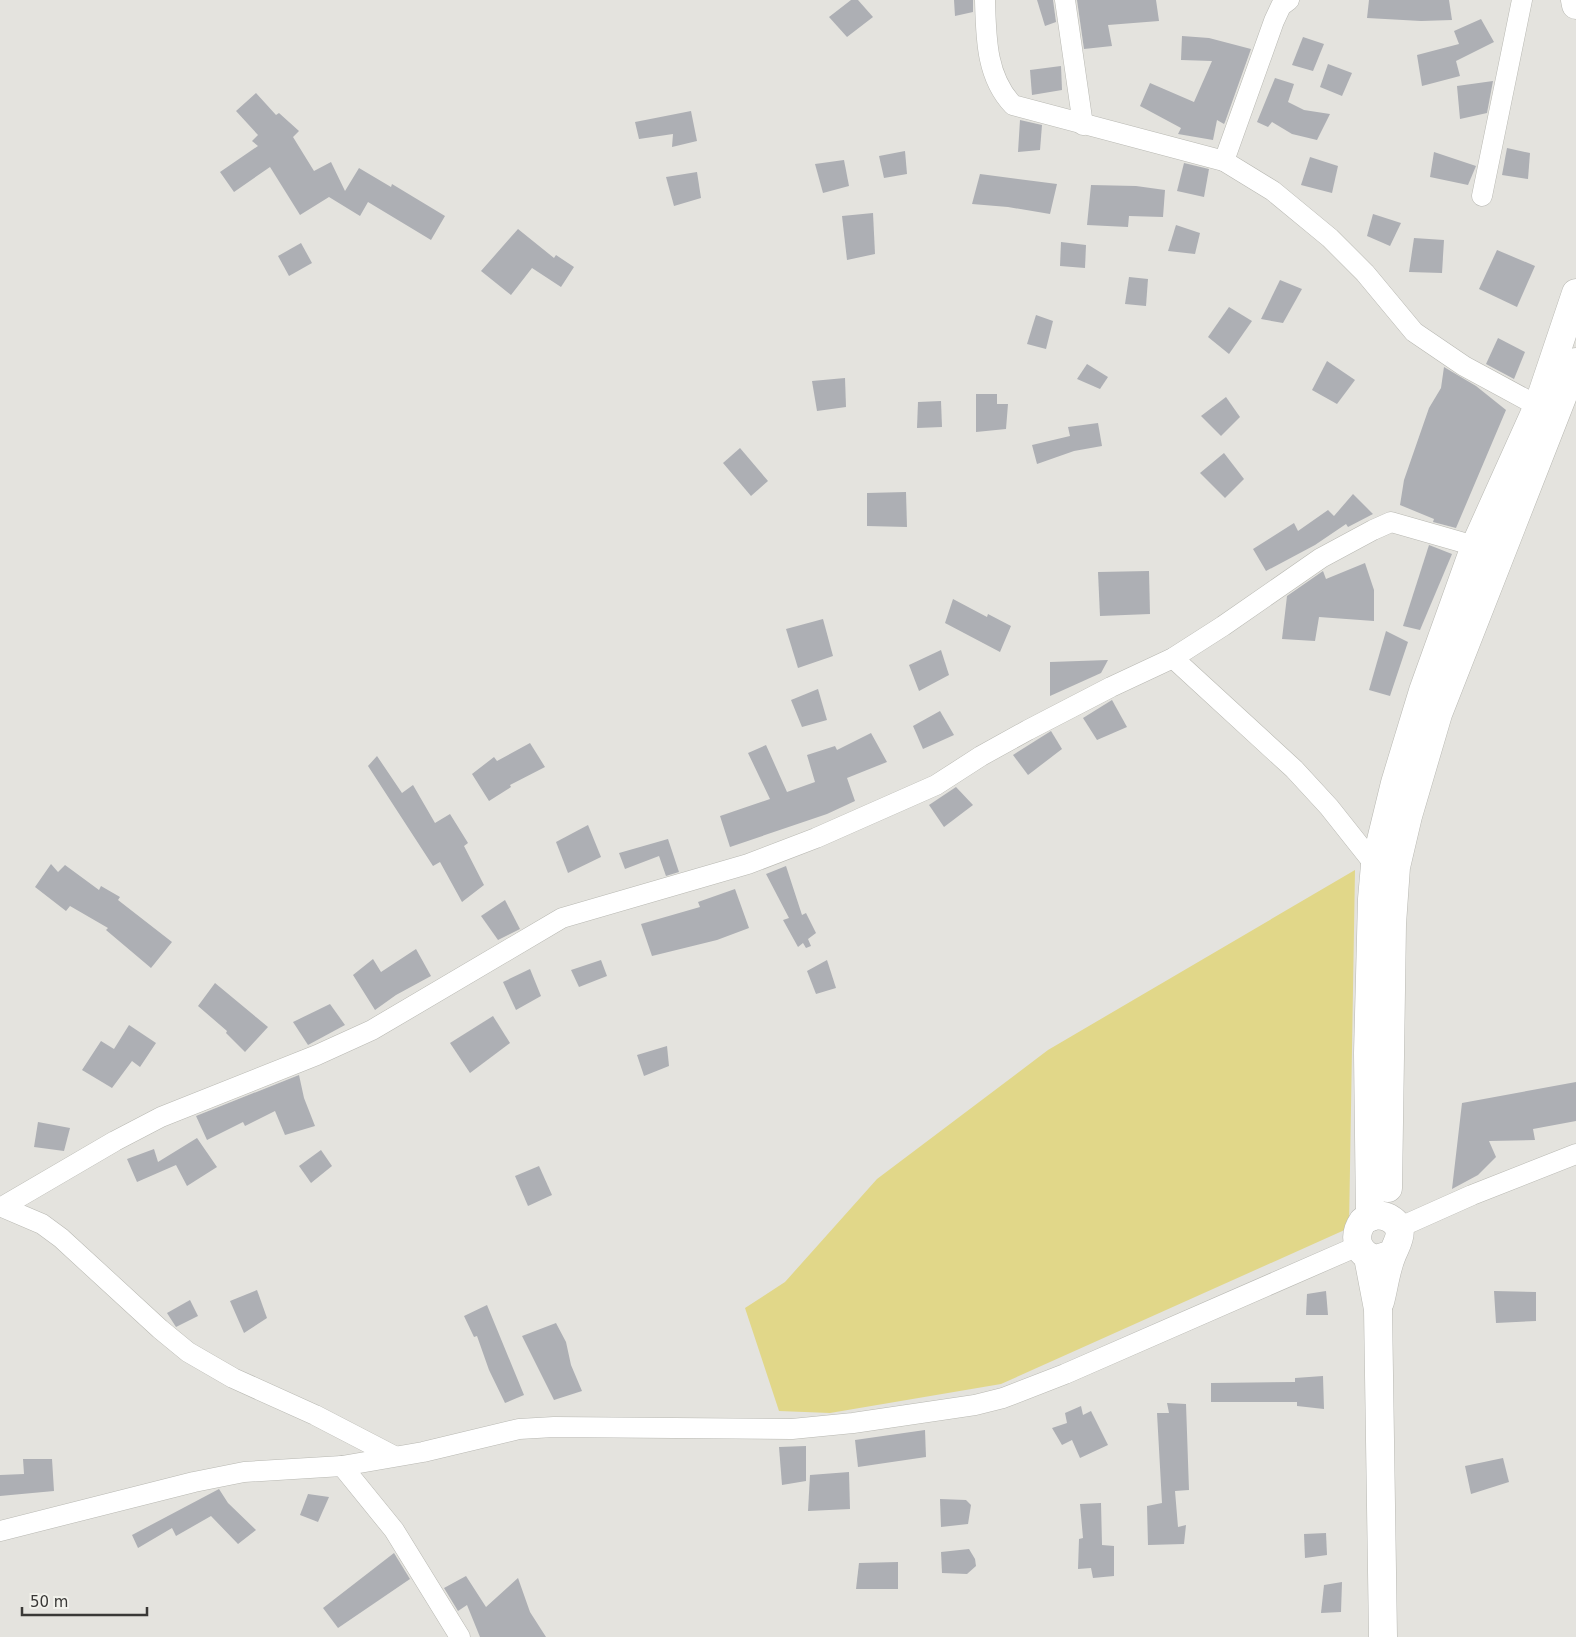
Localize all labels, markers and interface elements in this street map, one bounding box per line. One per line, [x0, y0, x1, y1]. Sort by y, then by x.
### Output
scale bar [22, 1584, 148, 1616]
text: 50 m [30, 1593, 68, 1611]

